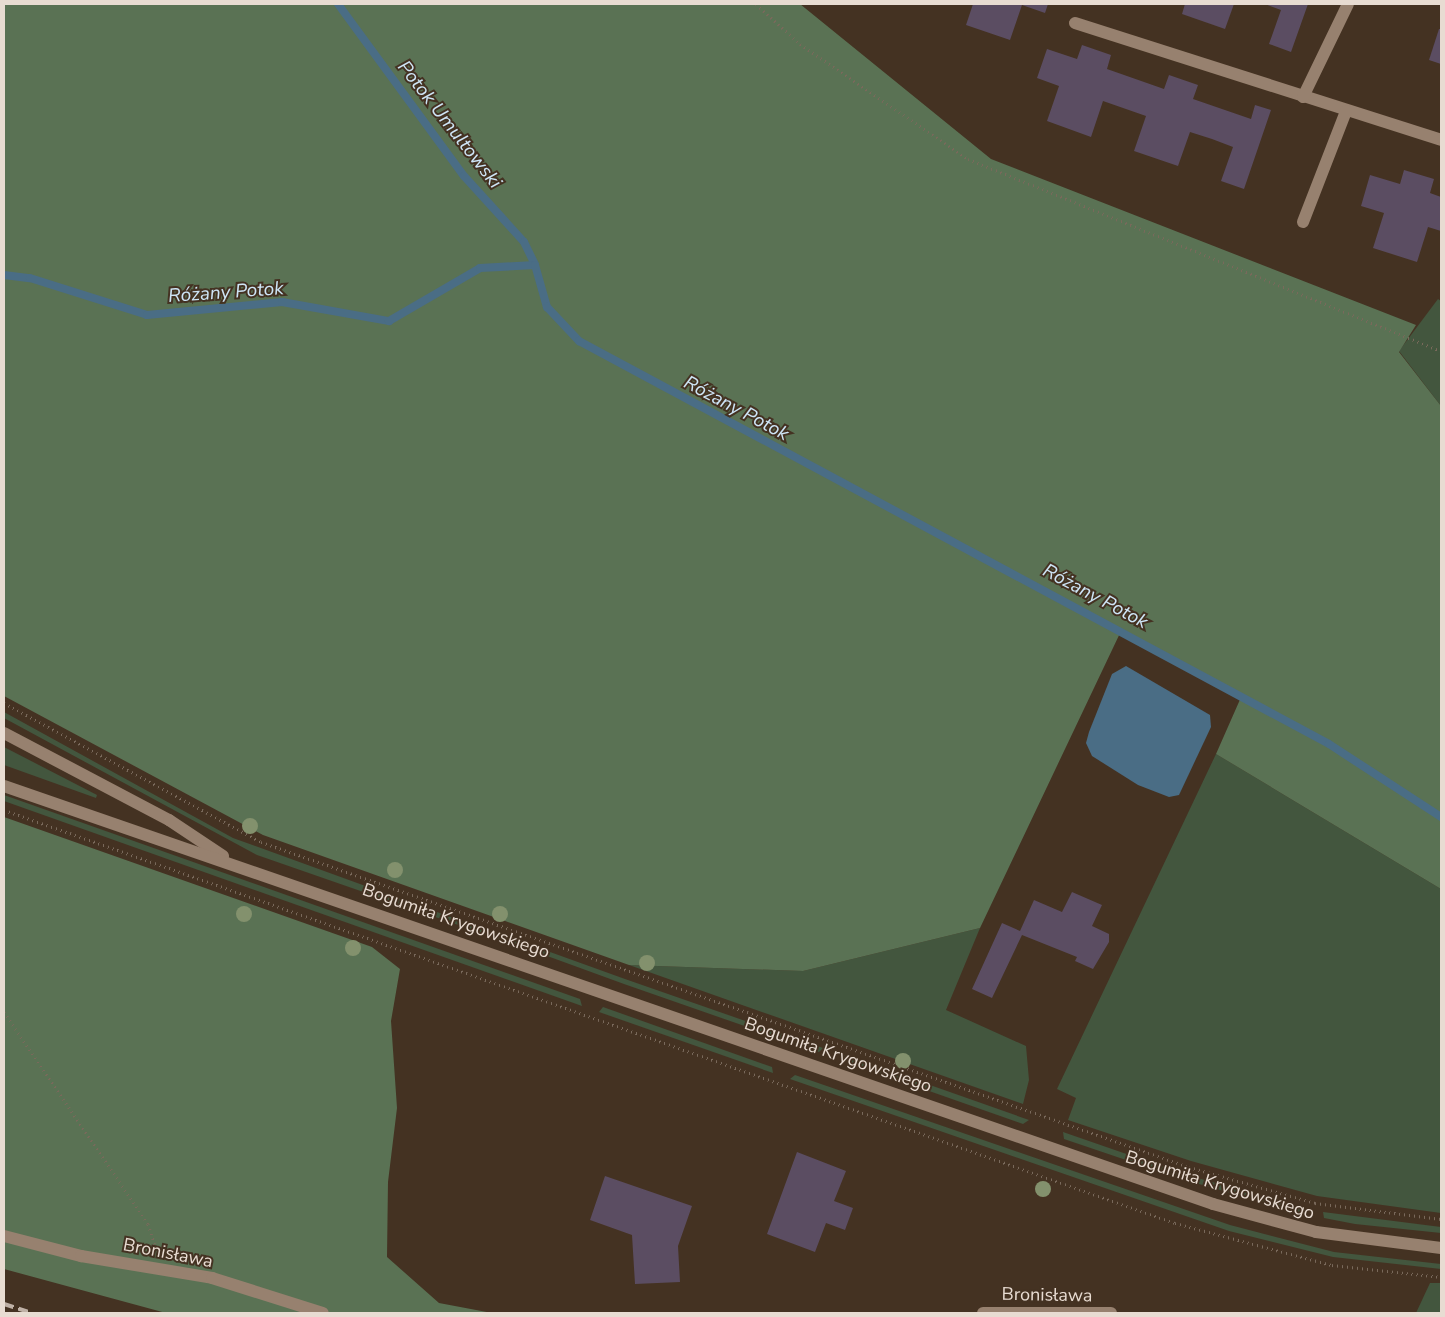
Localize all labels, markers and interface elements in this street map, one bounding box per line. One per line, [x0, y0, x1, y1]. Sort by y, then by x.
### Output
water label: Potok Umultowski [392, 57, 506, 193]
water label: Różany Potok [167, 278, 285, 308]
water label: Różany Potok [680, 372, 792, 446]
water label: Różany Potok [1039, 560, 1151, 634]
street label: Bogumiła Krygowskiego [360, 879, 552, 963]
street label: Bogumiła Krygowskiego [742, 1013, 934, 1097]
street label: Bogumiła Krygowskiego [1123, 1146, 1317, 1224]
street label: Bronisława [121, 1234, 215, 1272]
street label: Bronisława [1001, 1283, 1093, 1307]

